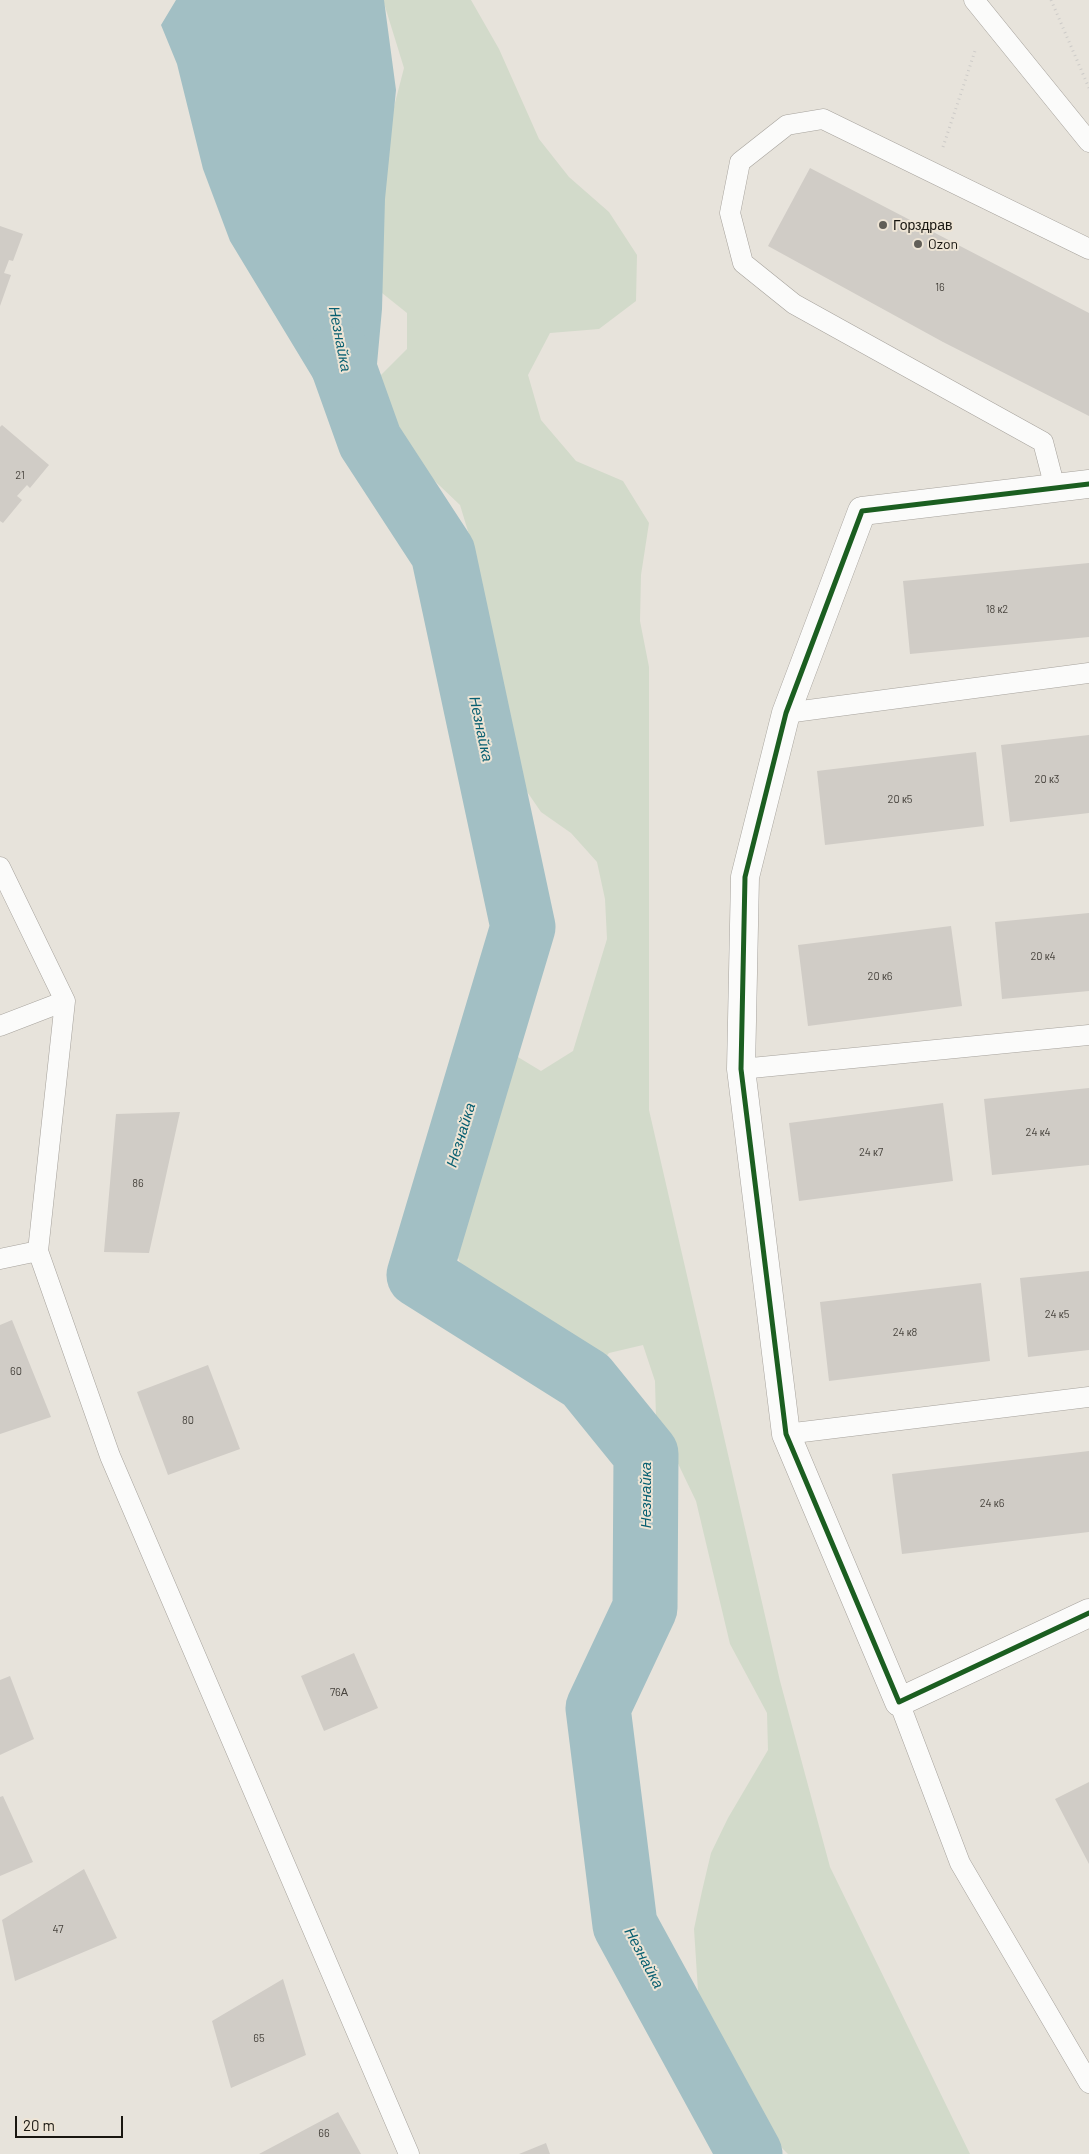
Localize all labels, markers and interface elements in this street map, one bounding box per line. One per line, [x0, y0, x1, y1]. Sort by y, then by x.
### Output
place label: Горздрав [893, 217, 952, 233]
marker: Горздрав [877, 219, 889, 231]
place label: Ozon [928, 236, 958, 252]
marker: Ozon [912, 238, 924, 250]
house number: 16 [935, 280, 945, 294]
water label: Незнайка [325, 305, 355, 373]
house number: 21 [15, 468, 25, 482]
house number: 18 к2 [986, 602, 1008, 616]
water label: Незнайка [465, 695, 497, 763]
house number: 20 к3 [1035, 772, 1059, 786]
house number: 20 к5 [888, 792, 912, 806]
house number: 20 к4 [1030, 949, 1056, 963]
house number: 20 к6 [868, 969, 892, 983]
water label: Незнайка [443, 1101, 479, 1169]
house number: 24 к4 [1025, 1125, 1051, 1139]
house number: 24 к7 [859, 1145, 883, 1159]
house number: 86 [132, 1176, 144, 1190]
house number: 24 к5 [1045, 1307, 1069, 1321]
house number: 24 к8 [893, 1325, 917, 1339]
house number: 60 [10, 1364, 22, 1378]
house number: 80 [182, 1413, 194, 1427]
water label: Незнайка [637, 1462, 655, 1528]
house number: 24 к6 [980, 1496, 1004, 1510]
house number: 76А [330, 1685, 348, 1699]
house number: 47 [53, 1922, 63, 1936]
water label: Незнайка [620, 1924, 668, 1992]
house number: 65 [253, 2031, 265, 2045]
scale bar [18, 2106, 125, 2138]
text: 20 m [23, 2116, 55, 2134]
house number: 66 [318, 2126, 330, 2140]

